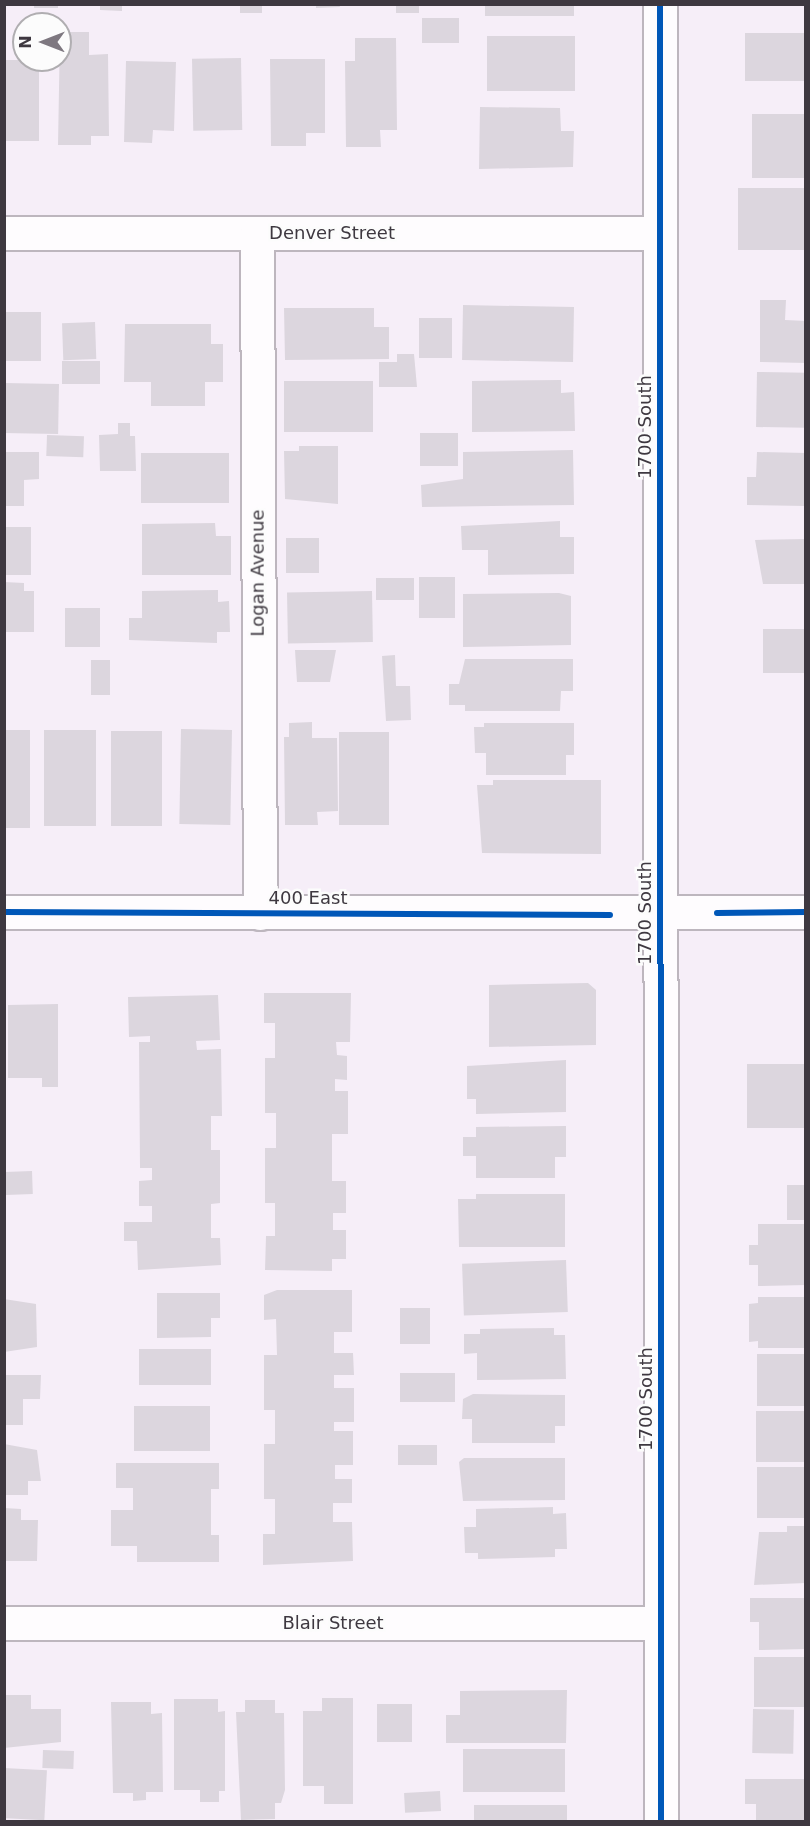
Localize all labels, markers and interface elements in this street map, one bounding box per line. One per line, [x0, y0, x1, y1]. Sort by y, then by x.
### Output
north arrow [12, 12, 72, 72]
text: N [16, 35, 35, 49]
street label: Denver Street [269, 222, 395, 244]
street label: 1700 South [634, 375, 656, 479]
street label: Logan Avenue [247, 509, 269, 637]
street label: 1700 South [634, 861, 656, 965]
street label: 400 East [269, 887, 347, 909]
street label: 1700 South [635, 1347, 657, 1451]
street label: Blair Street [282, 1612, 384, 1634]

